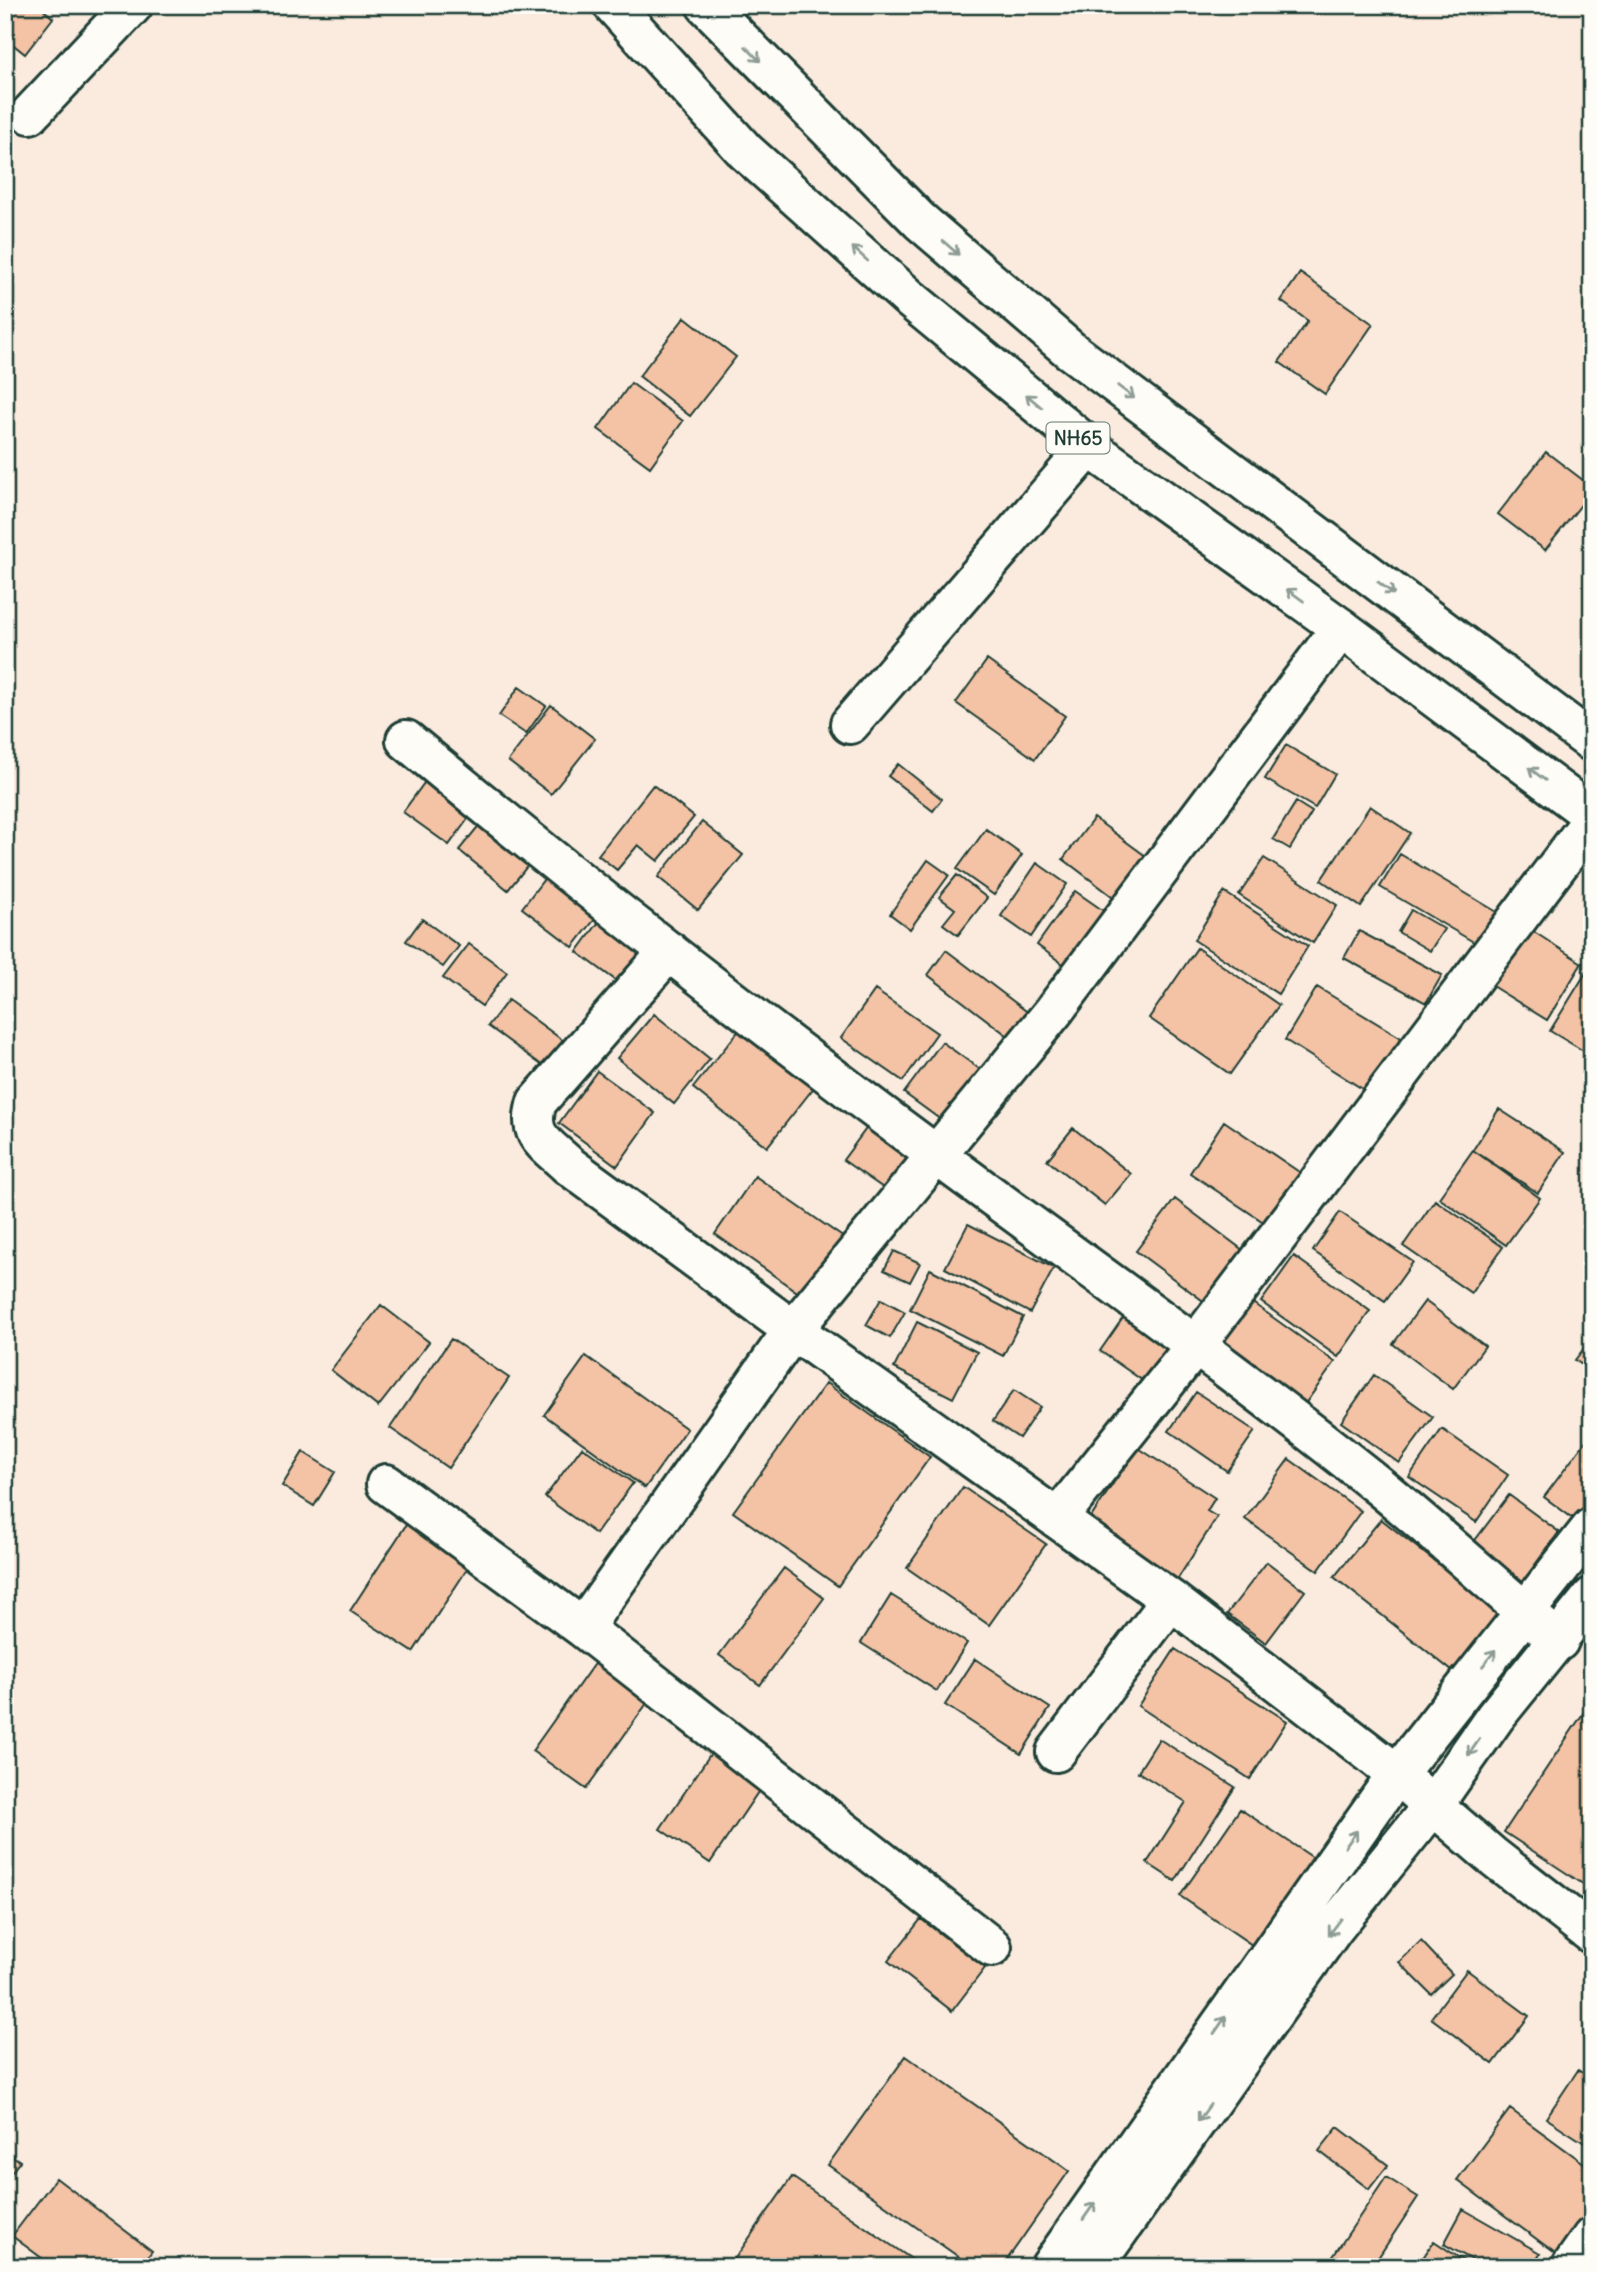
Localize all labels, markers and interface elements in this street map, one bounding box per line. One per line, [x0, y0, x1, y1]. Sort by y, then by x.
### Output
one-way arrow [744, 46, 761, 63]
one-way arrow [941, 240, 959, 256]
one-way arrow [851, 246, 869, 262]
one-way arrow [1116, 385, 1135, 400]
one-way arrow [1025, 393, 1043, 409]
road number: NH65 [1046, 422, 1110, 453]
one-way arrow [1376, 581, 1395, 595]
one-way arrow [1286, 588, 1305, 602]
one-way arrow [1528, 767, 1547, 781]
one-way arrow [1481, 1649, 1496, 1668]
one-way arrow [1467, 1737, 1481, 1756]
one-way arrow [1344, 1830, 1358, 1849]
one-way arrow [1328, 1918, 1343, 1936]
one-way arrow [1213, 2016, 1227, 2035]
one-way arrow [1197, 2103, 1211, 2122]
one-way arrow [1082, 2202, 1096, 2221]

